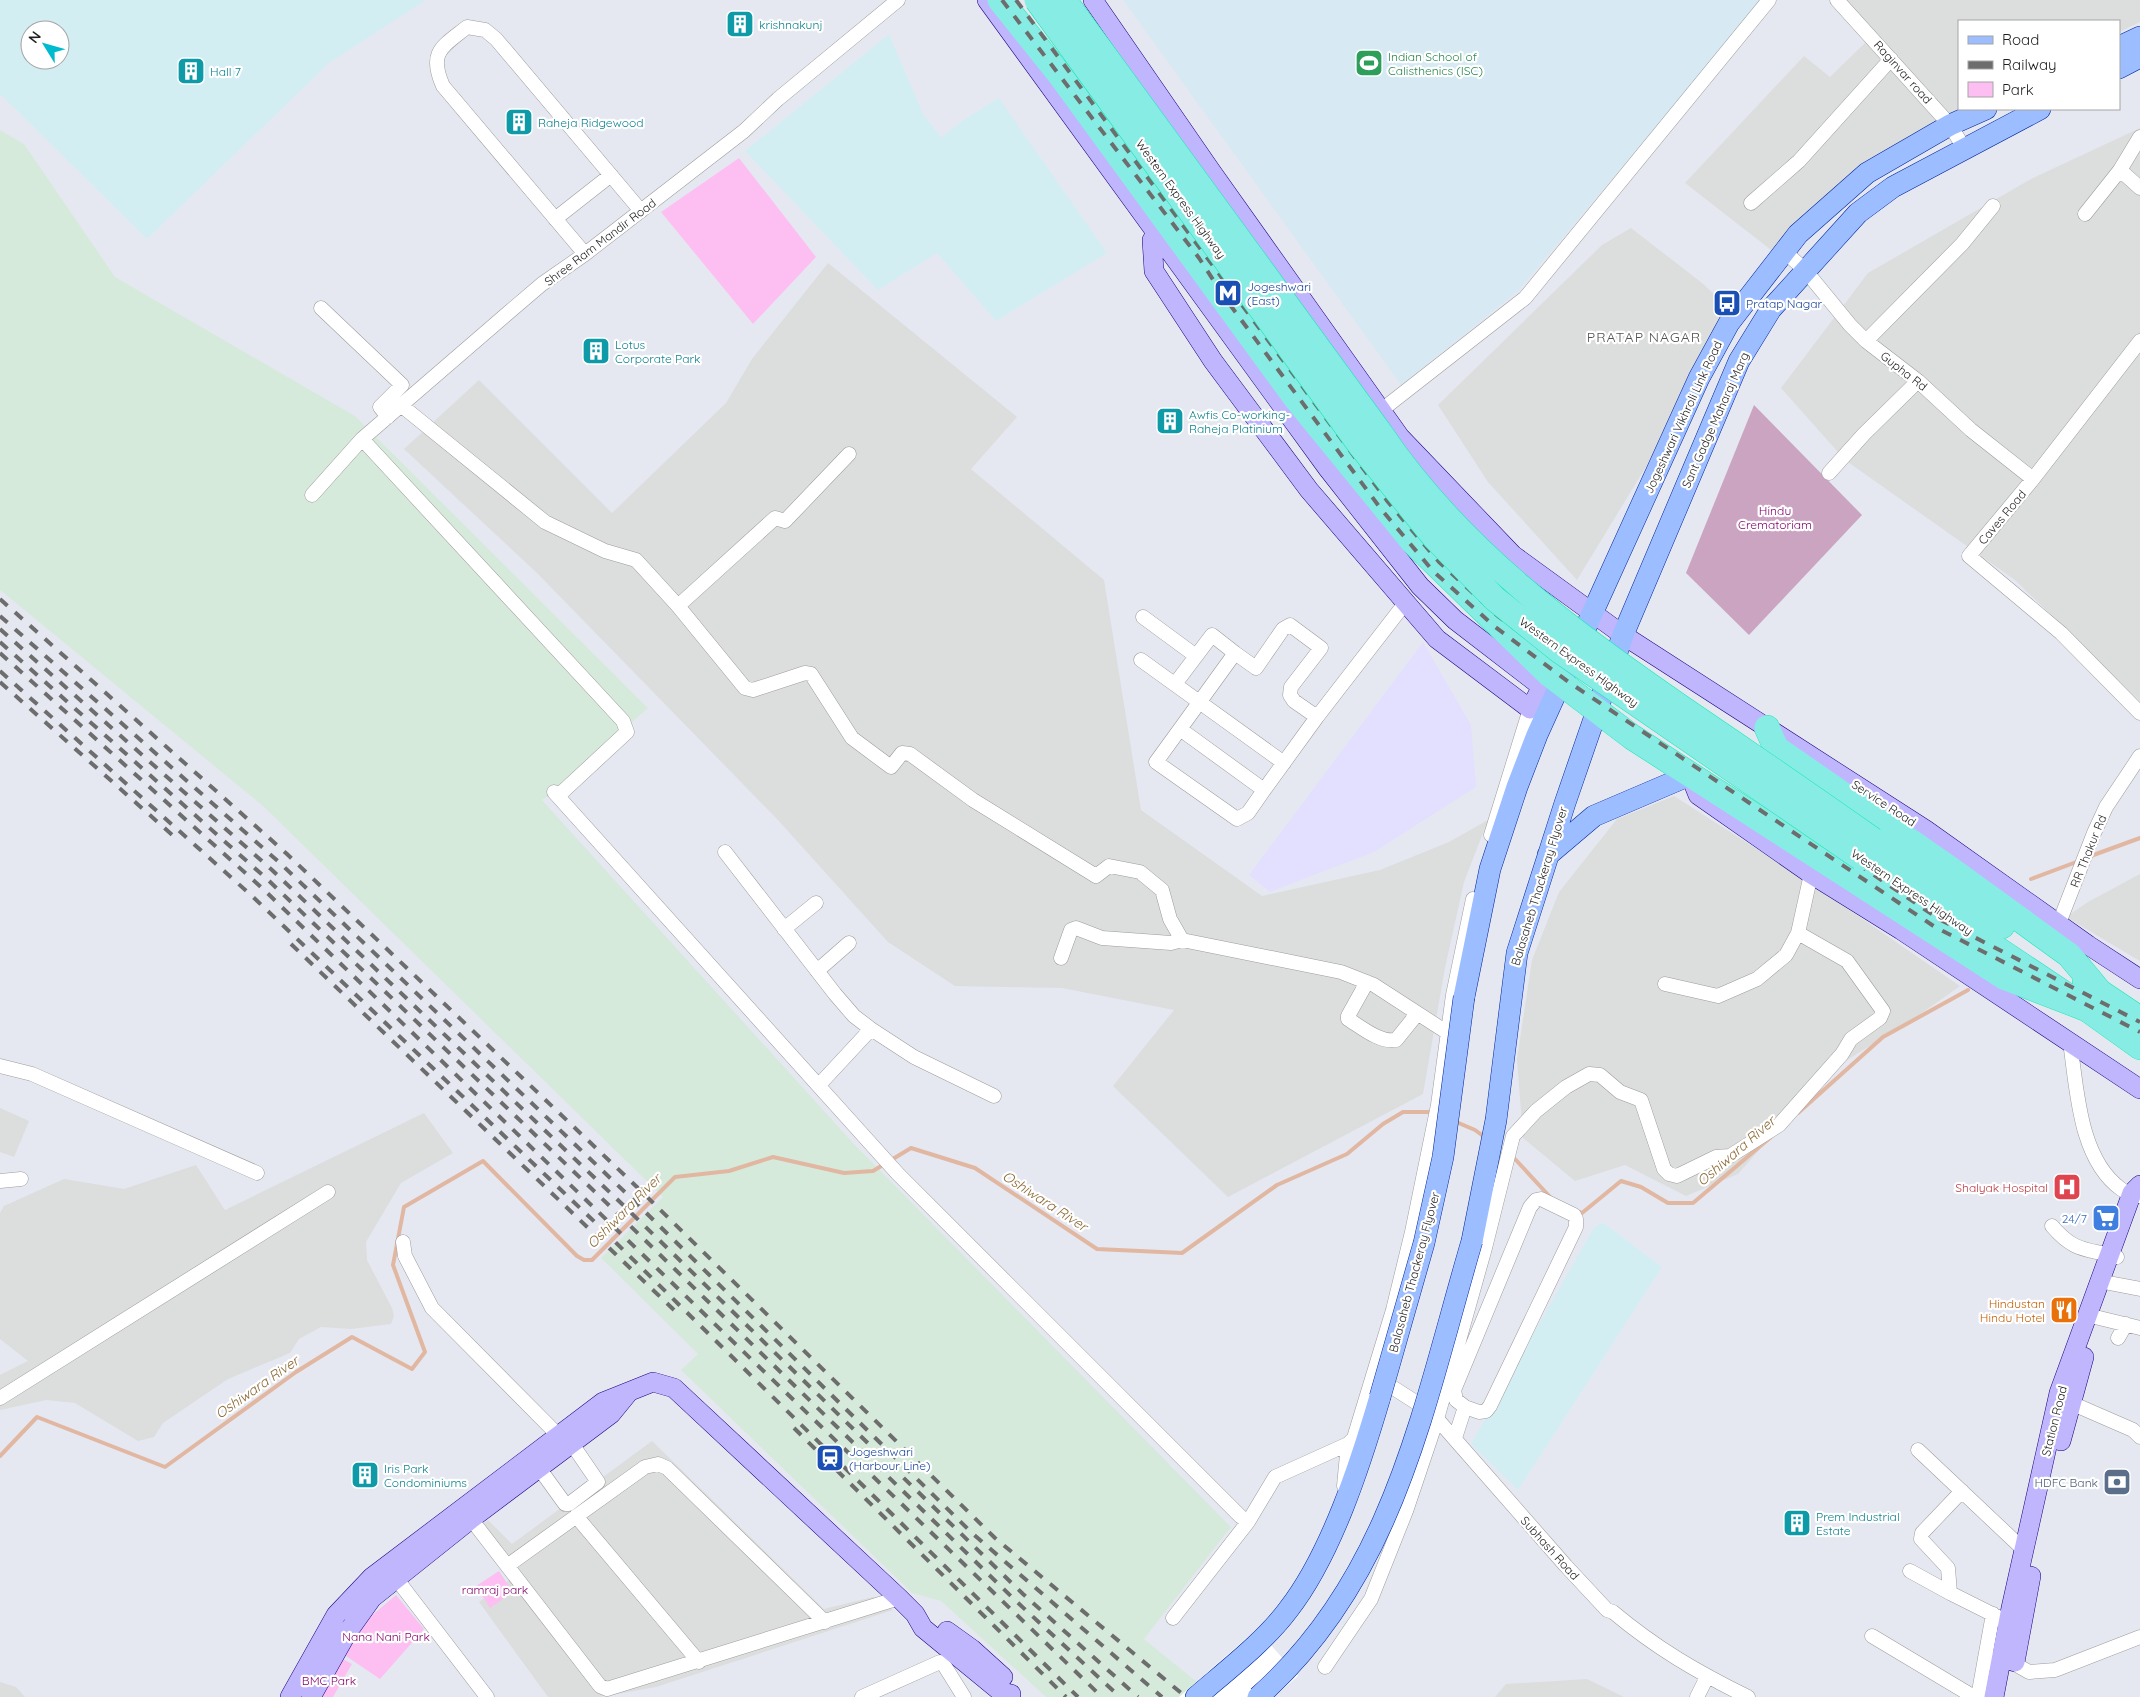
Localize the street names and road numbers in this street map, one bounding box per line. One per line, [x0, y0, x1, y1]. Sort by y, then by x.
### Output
street label: Raginvar road [1871, 37, 1935, 107]
street label: Western Express Highway [1133, 136, 1229, 262]
street label: Shree Ram Mandir Road [541, 195, 659, 289]
street label: Jogeshwari Vikhroli Link Road [1641, 338, 1725, 496]
street label: Gupha Rd [1878, 348, 1930, 394]
street label: Sant Gadge Maharaj Marg [1678, 350, 1752, 490]
street label: Caves Road [1975, 487, 2029, 547]
street label: Western Express Highway [1516, 614, 1642, 710]
street label: Service Road [1849, 777, 1919, 829]
street label: Balasaheb Thackeray Flyover [1508, 804, 1570, 967]
street label: RR Thakur Rd [2067, 812, 2109, 890]
street label: Western Express Highway [1848, 846, 1976, 938]
street label: Balasaheb Thackeray Flyover [1385, 1190, 1443, 1354]
street label: Station Road [2038, 1384, 2070, 1458]
street label: Subhash Road [1518, 1513, 1582, 1583]

